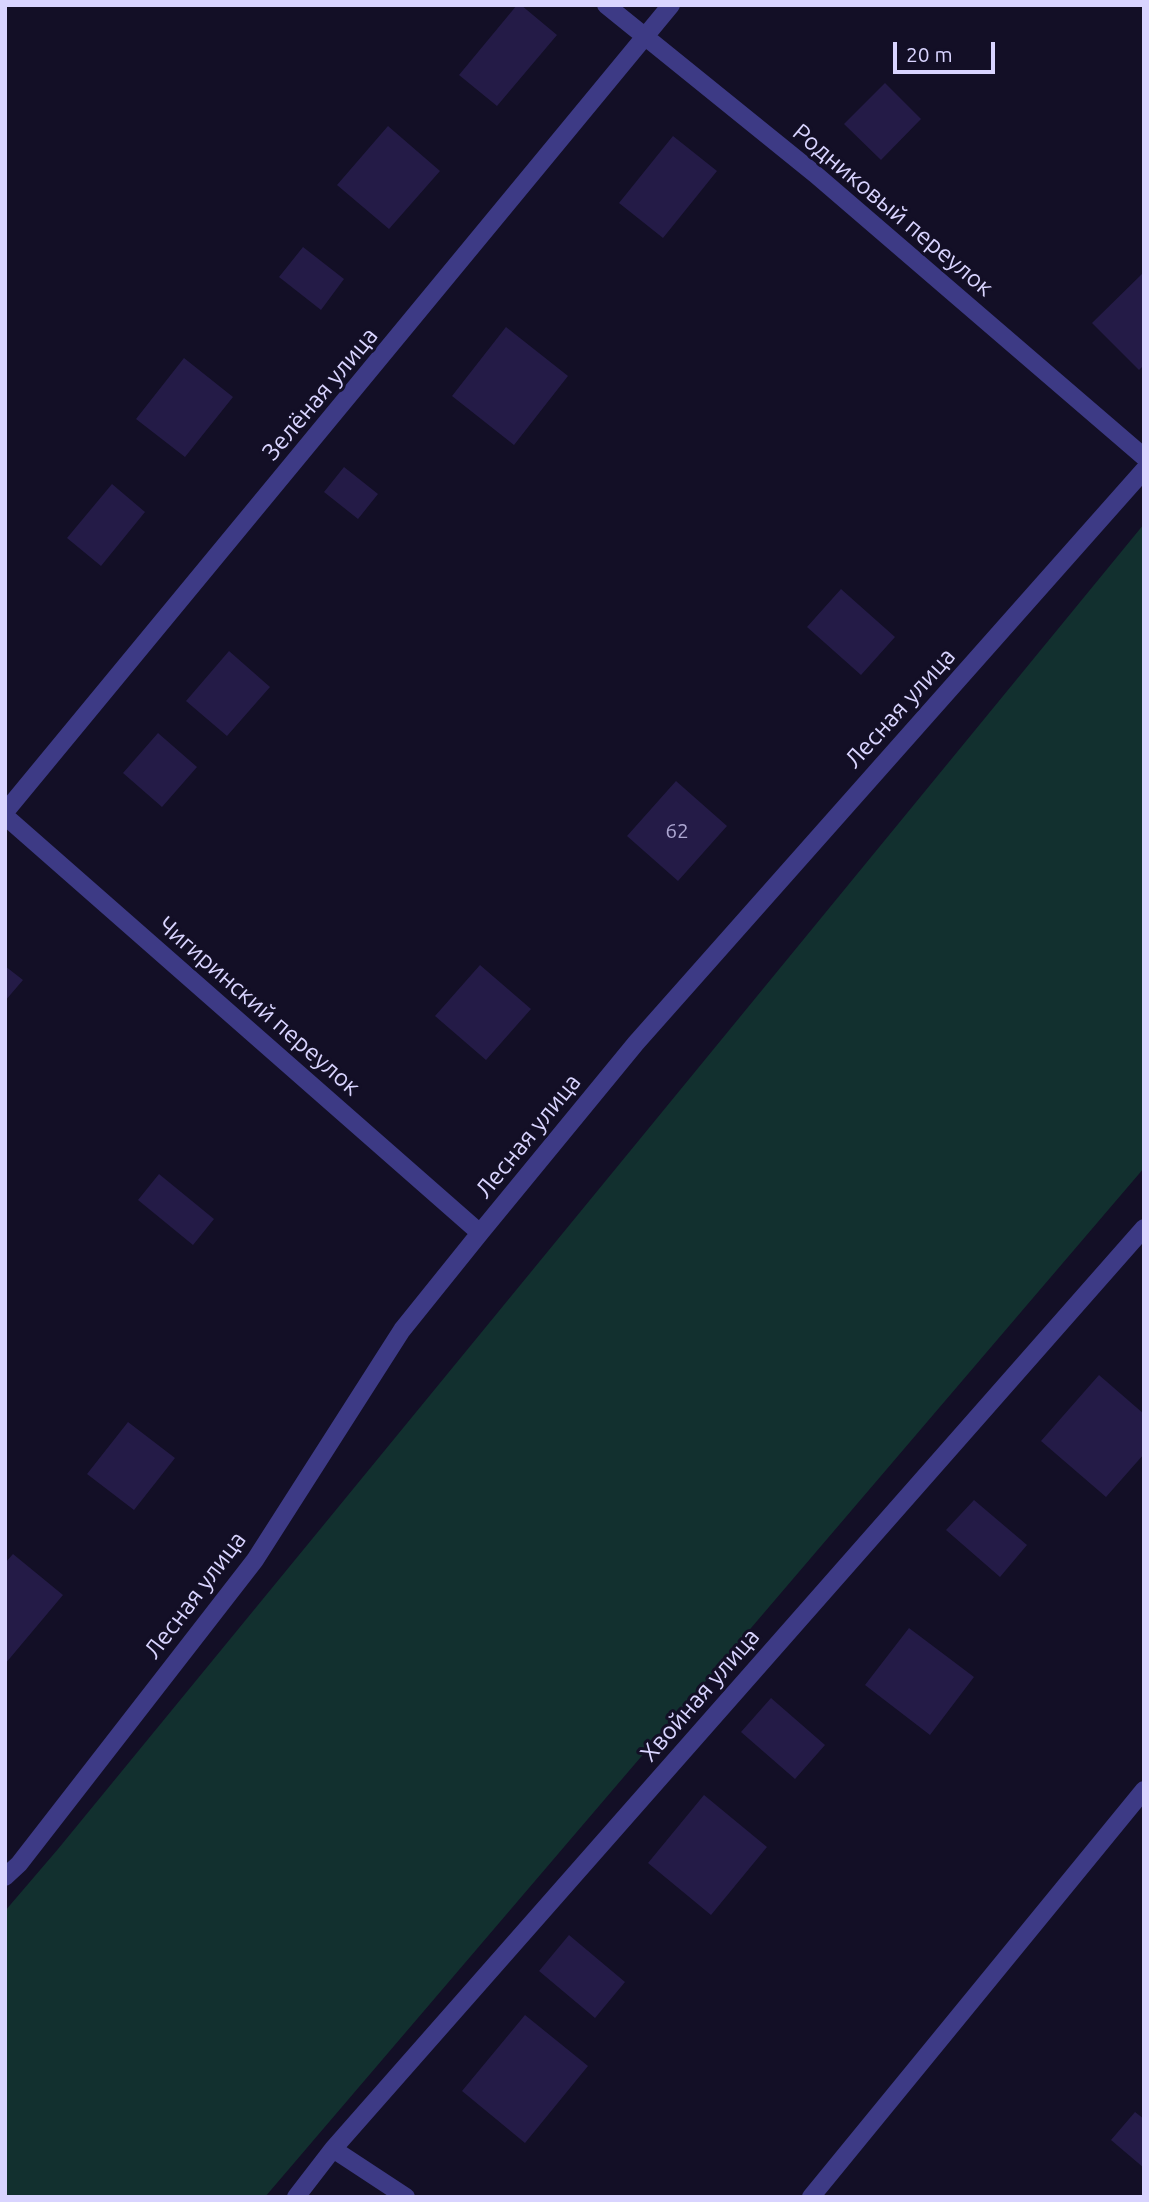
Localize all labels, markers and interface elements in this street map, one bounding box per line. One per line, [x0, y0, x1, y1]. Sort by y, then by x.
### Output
scale bar [897, 28, 998, 72]
text: 20 m [906, 42, 953, 66]
street label: Родниковый переулок [787, 118, 999, 302]
street label: Зелёная улица [256, 322, 384, 466]
street label: Лесная улица [839, 642, 961, 774]
house number: 62 [665, 818, 689, 844]
street label: Чигиринский переулок [152, 910, 366, 1102]
street label: Лесная улица [469, 1068, 587, 1204]
street label: Лесная улица [138, 1526, 252, 1664]
street label: Хвойная улица [634, 1623, 766, 1767]

